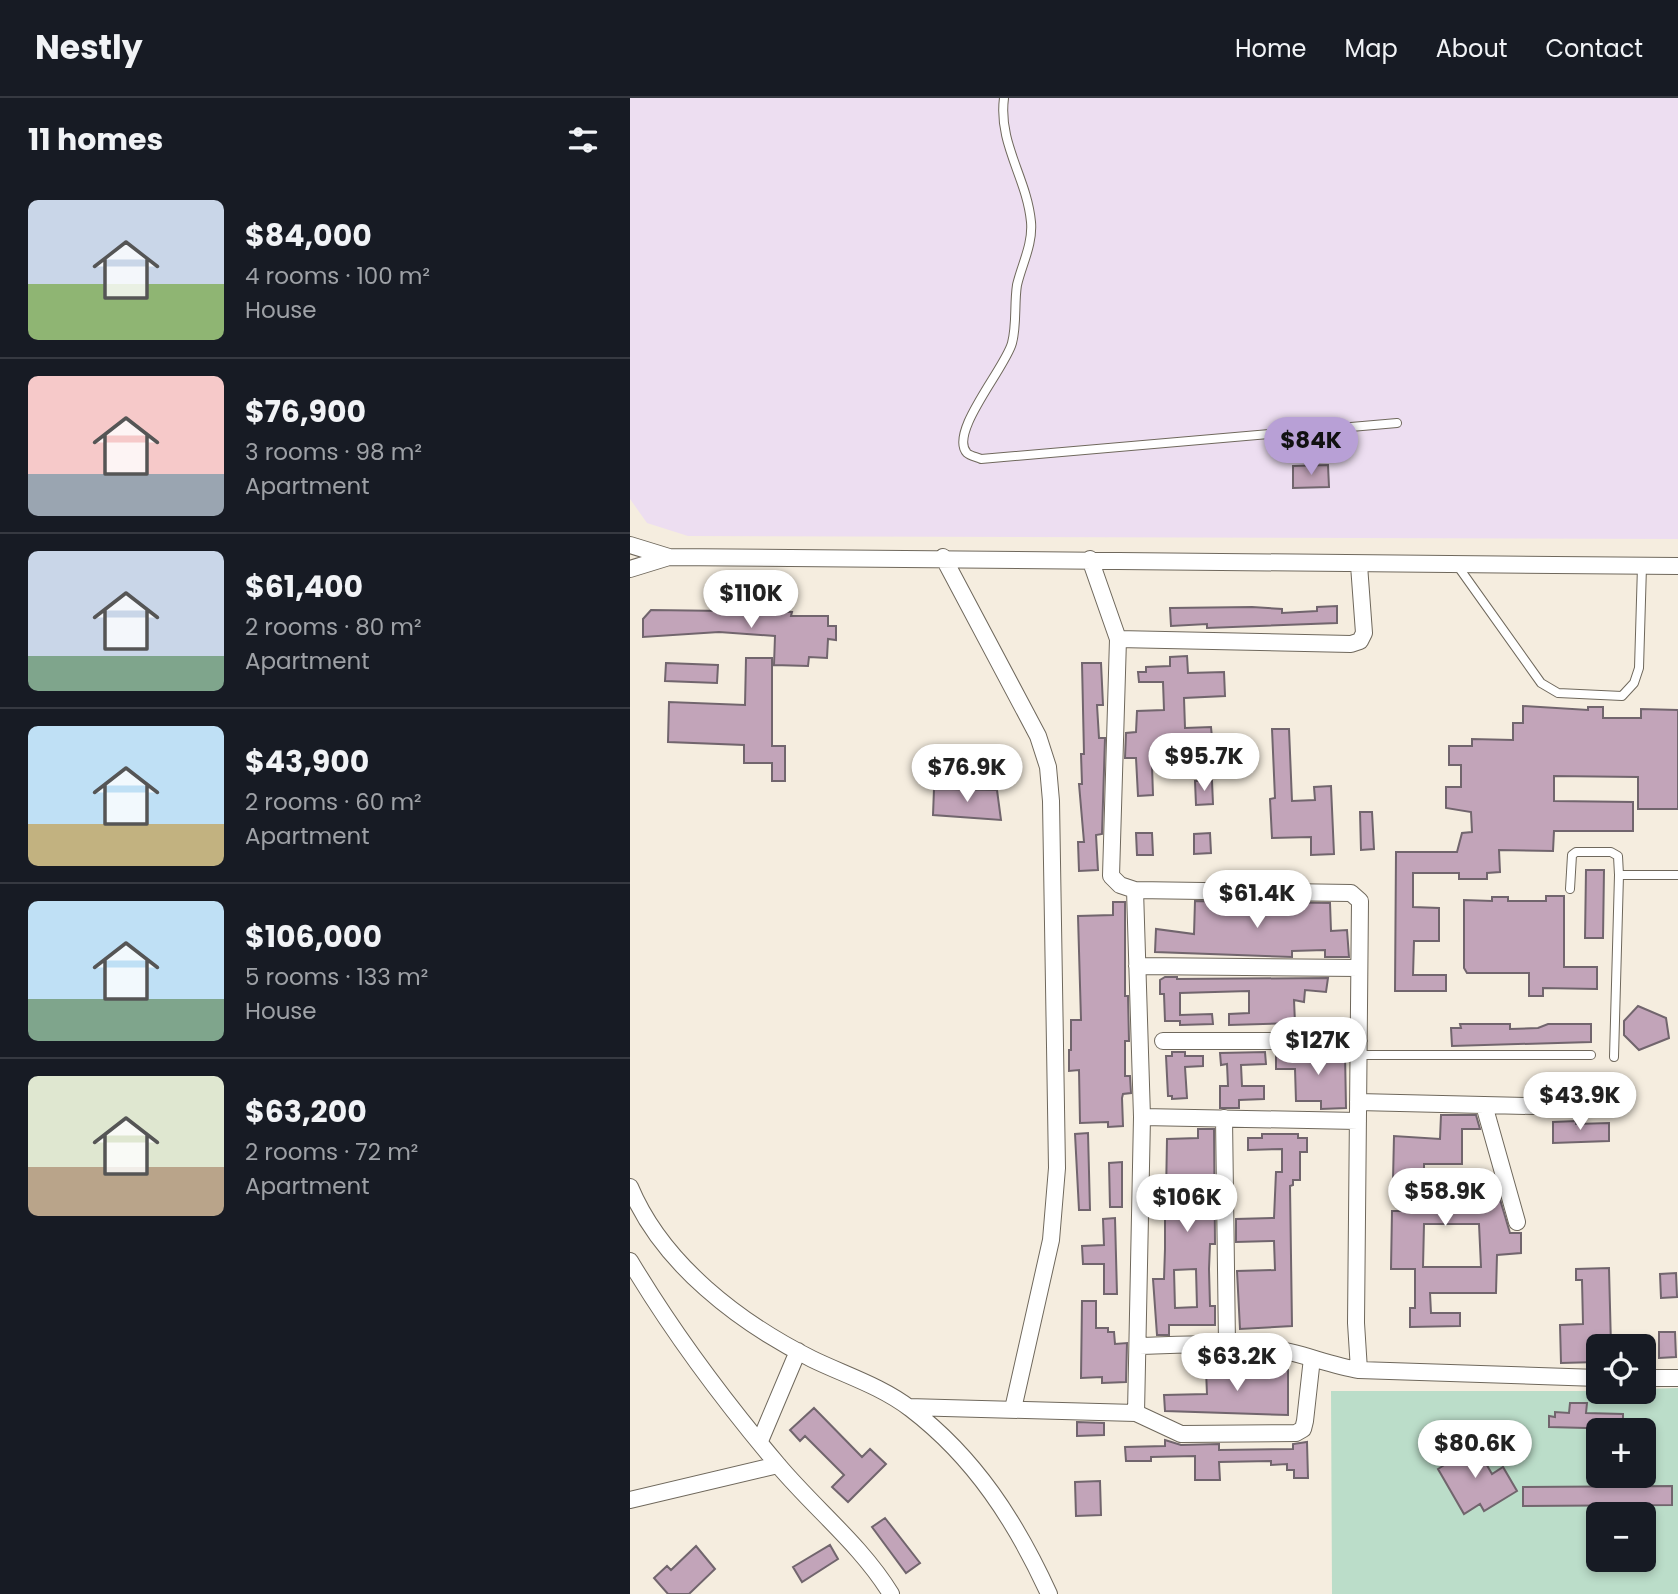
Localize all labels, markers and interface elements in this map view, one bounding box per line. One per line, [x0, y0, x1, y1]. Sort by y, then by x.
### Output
text: Nestly [35, 24, 143, 71]
text: Home [1235, 32, 1307, 65]
text: Map [1345, 32, 1398, 65]
text: About [1436, 32, 1507, 65]
text: Contact [1545, 32, 1643, 65]
text: 11 homes [28, 118, 163, 161]
icon: filters [564, 121, 602, 159]
text: $84,000 [245, 214, 372, 257]
icon: home [84, 228, 168, 312]
text: 4 rooms · 100 m² [245, 260, 430, 292]
text: House [245, 294, 317, 326]
text: $76,900 [245, 390, 366, 433]
icon: home [84, 404, 168, 488]
pin: $84K [1270, 418, 1352, 477]
text: $84K [1280, 424, 1342, 456]
text: 3 rooms · 98 m² [245, 436, 422, 468]
text: Apartment [245, 470, 370, 502]
text: $61,400 [245, 565, 363, 608]
pin: $110K [702, 570, 800, 630]
text: $110K [719, 577, 783, 609]
icon: home [84, 579, 168, 663]
text: 2 rooms · 80 m² [245, 611, 422, 643]
text: Apartment [245, 645, 370, 677]
pin: $95.7K [1147, 734, 1261, 793]
text: $43,900 [245, 740, 369, 783]
text: $95.7K [1164, 740, 1244, 772]
pin: $76.9K [910, 744, 1024, 804]
text: $76.9K [928, 751, 1006, 783]
icon: home [84, 754, 168, 838]
text: 2 rooms · 60 m² [245, 786, 422, 818]
text: Apartment [245, 820, 370, 852]
pin: $61.4K [1200, 870, 1314, 930]
text: $61.4K [1219, 877, 1295, 909]
text: $106,000 [245, 915, 382, 958]
icon: home [84, 929, 168, 1013]
text: 5 rooms · 133 m² [245, 961, 428, 993]
text: House [245, 995, 317, 1027]
pin: $127K [1269, 1018, 1367, 1077]
text: $127K [1285, 1024, 1351, 1056]
pin: $43.9K [1523, 1072, 1637, 1132]
text: $43.9K [1539, 1079, 1621, 1111]
text: $63,200 [245, 1090, 367, 1133]
icon: home [84, 1104, 168, 1188]
text: 2 rooms · 72 m² [245, 1136, 418, 1168]
pin: $58.9K [1388, 1168, 1502, 1228]
text: Apartment [245, 1170, 370, 1202]
pin: $106K [1138, 1174, 1236, 1234]
text: $58.9K [1404, 1175, 1486, 1207]
text: $106K [1152, 1181, 1222, 1213]
pin: $63.2K [1180, 1334, 1294, 1393]
map controls [1586, 1334, 1656, 1572]
button: locate [1586, 1334, 1656, 1404]
text: $63.2K [1197, 1340, 1277, 1372]
button: + [1586, 1418, 1656, 1488]
pin: $80.6K [1418, 1420, 1532, 1480]
text: $80.6K [1434, 1427, 1516, 1459]
button: − [1586, 1502, 1656, 1572]

